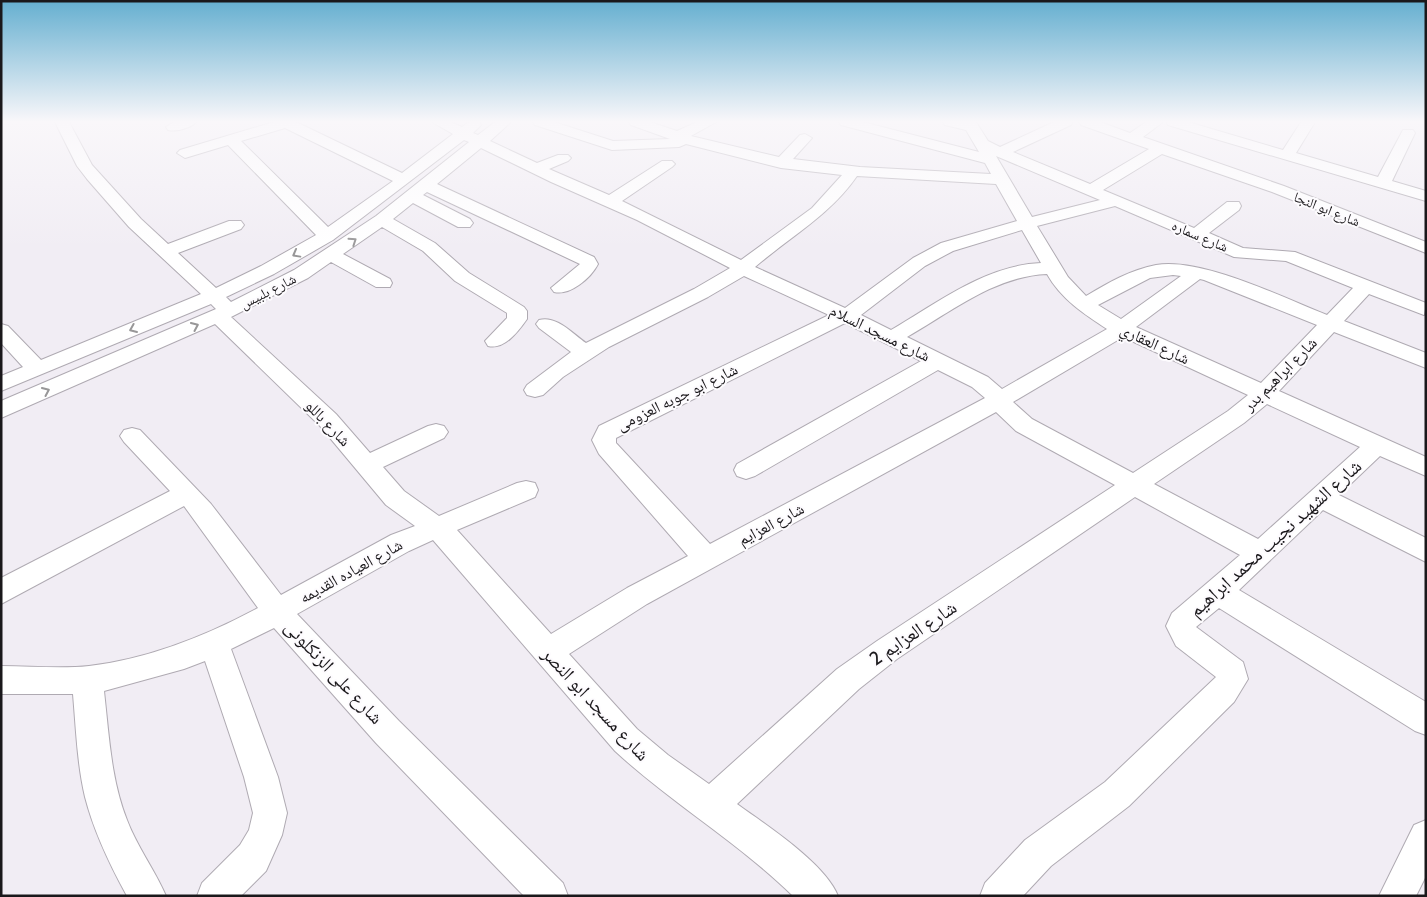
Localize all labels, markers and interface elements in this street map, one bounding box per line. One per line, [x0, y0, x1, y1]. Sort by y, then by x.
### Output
street label: شارع ابو النجا [1291, 188, 1363, 231]
street label: شارع سماره [1169, 216, 1231, 257]
one-way arrow [347, 238, 357, 247]
one-way arrow [293, 247, 302, 257]
street label: شارع بلبيس [237, 269, 299, 314]
street label: شارع مسجد السلام [826, 301, 933, 366]
street label: شارع العقاري [1116, 320, 1193, 371]
one-way arrow [190, 321, 199, 332]
one-way arrow [129, 322, 138, 333]
street label: شارع ابراهيم بدر [1238, 333, 1322, 416]
street label: شارع ابو جوبه العزومى [613, 359, 741, 435]
one-way arrow [41, 386, 50, 397]
street label: شارع باللو [301, 396, 355, 451]
street label: شارع الشهيد نجيب محمد ابراهيم [1184, 454, 1367, 622]
street label: شارع العزايم [735, 499, 808, 550]
street label: شارع العياده القديمه [296, 535, 406, 608]
street label: شارع العزايم 2 [865, 596, 961, 671]
street label: شارع على الزنكلونى [280, 615, 388, 729]
street label: شارع مسجد ابو النصر [537, 642, 655, 766]

